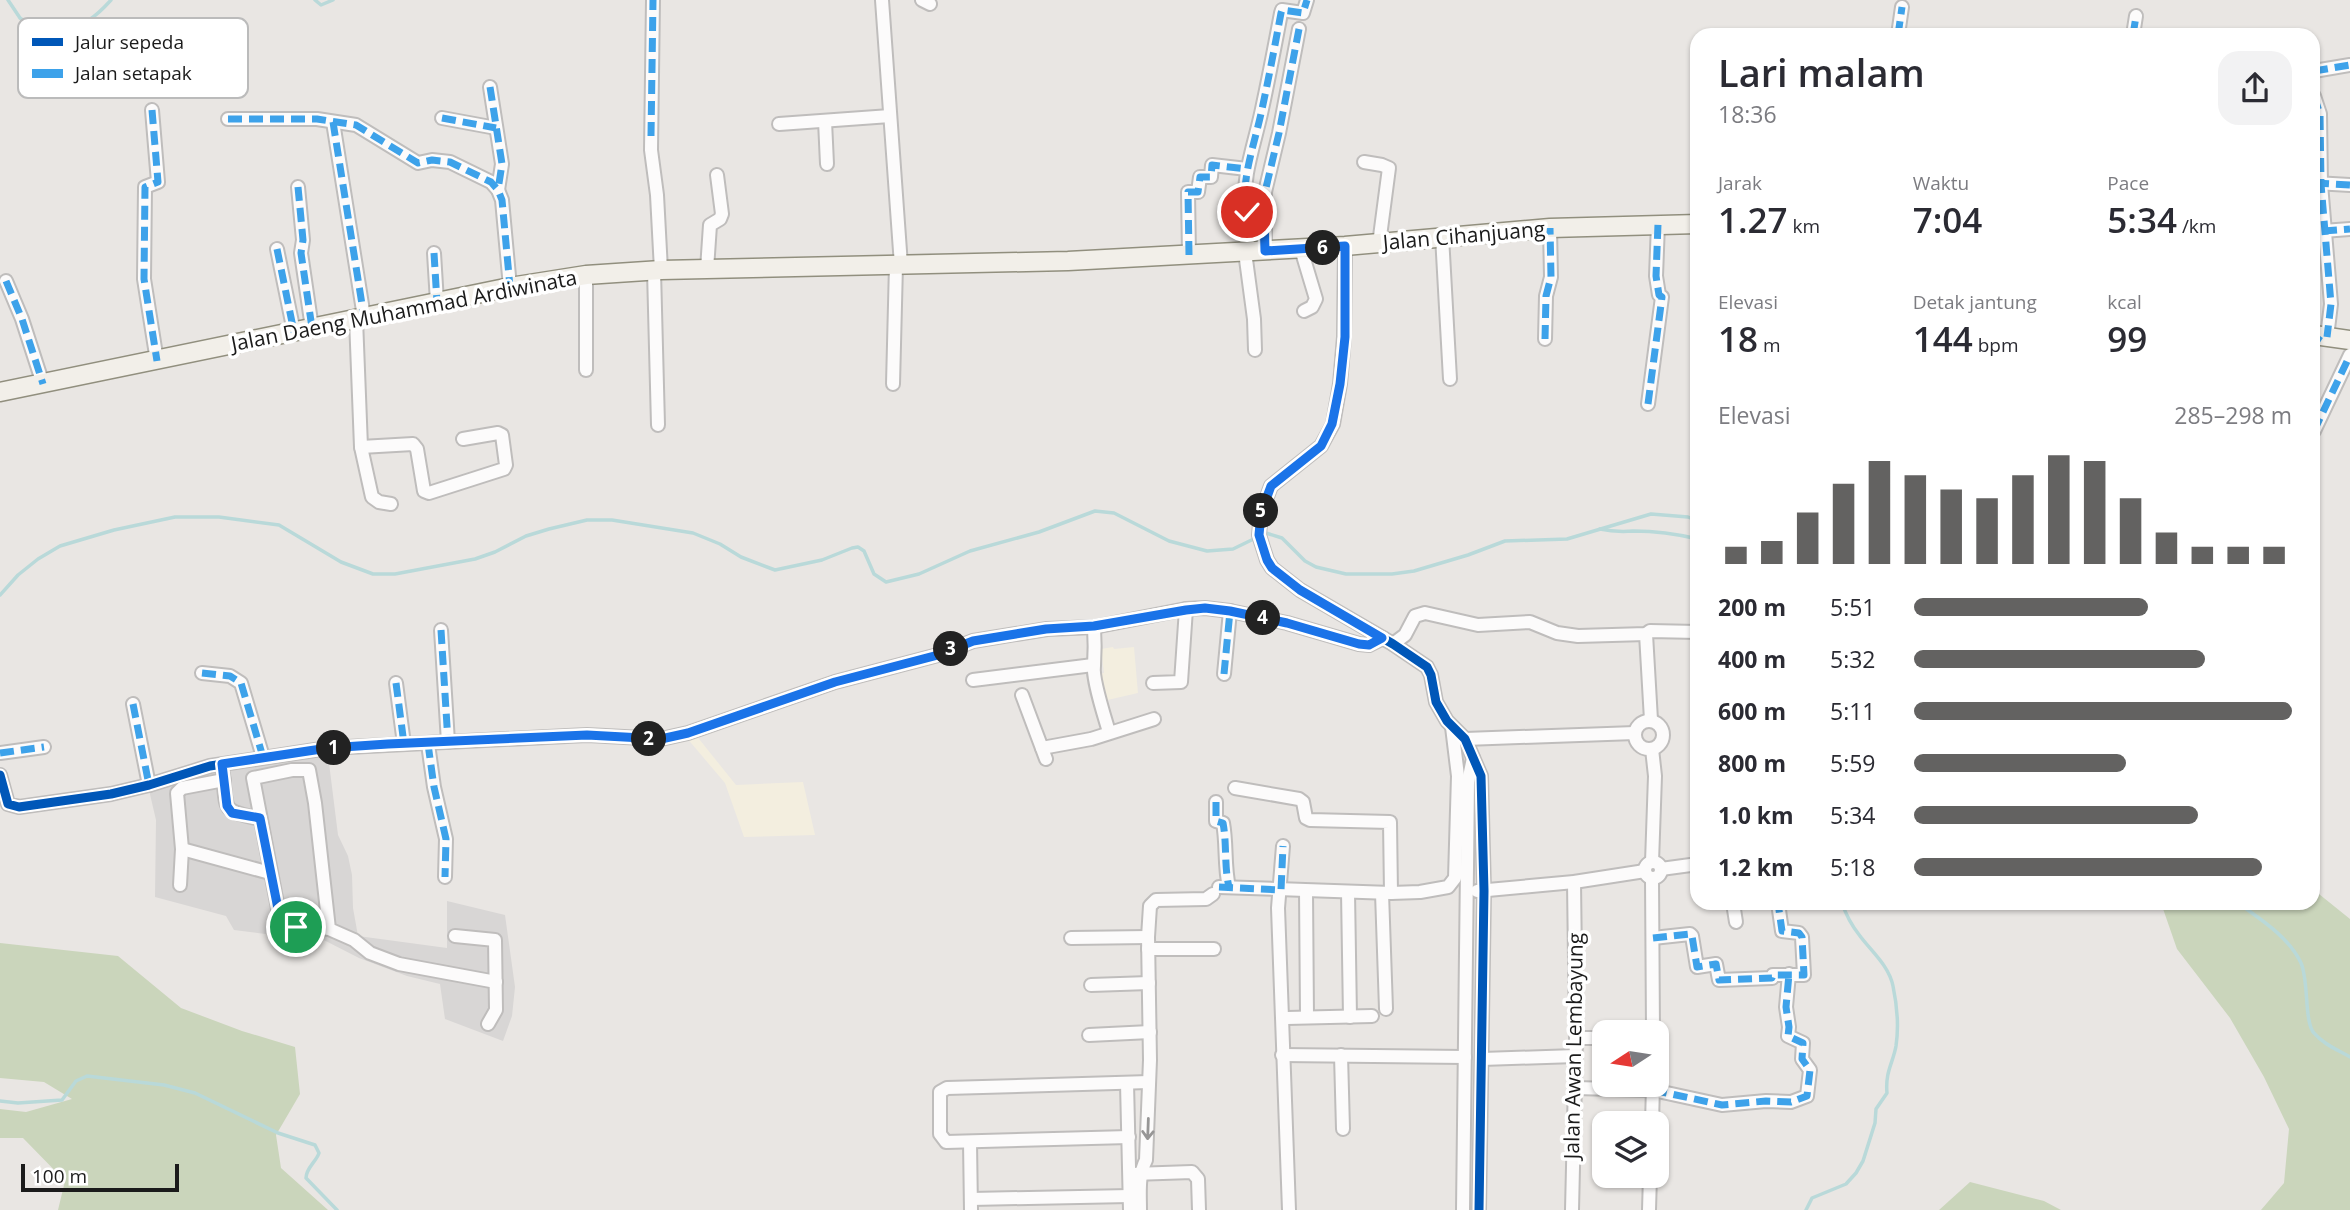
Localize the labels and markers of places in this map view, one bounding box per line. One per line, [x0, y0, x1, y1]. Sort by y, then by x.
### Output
pin [1217, 182, 1277, 242]
pin: 6 [1306, 230, 1340, 266]
pin: 5 [1244, 494, 1278, 528]
pin: 4 [1246, 600, 1280, 636]
pin: 3 [934, 632, 968, 666]
pin: 2 [632, 722, 666, 756]
pin: 1 [316, 730, 352, 766]
pin [266, 897, 326, 957]

